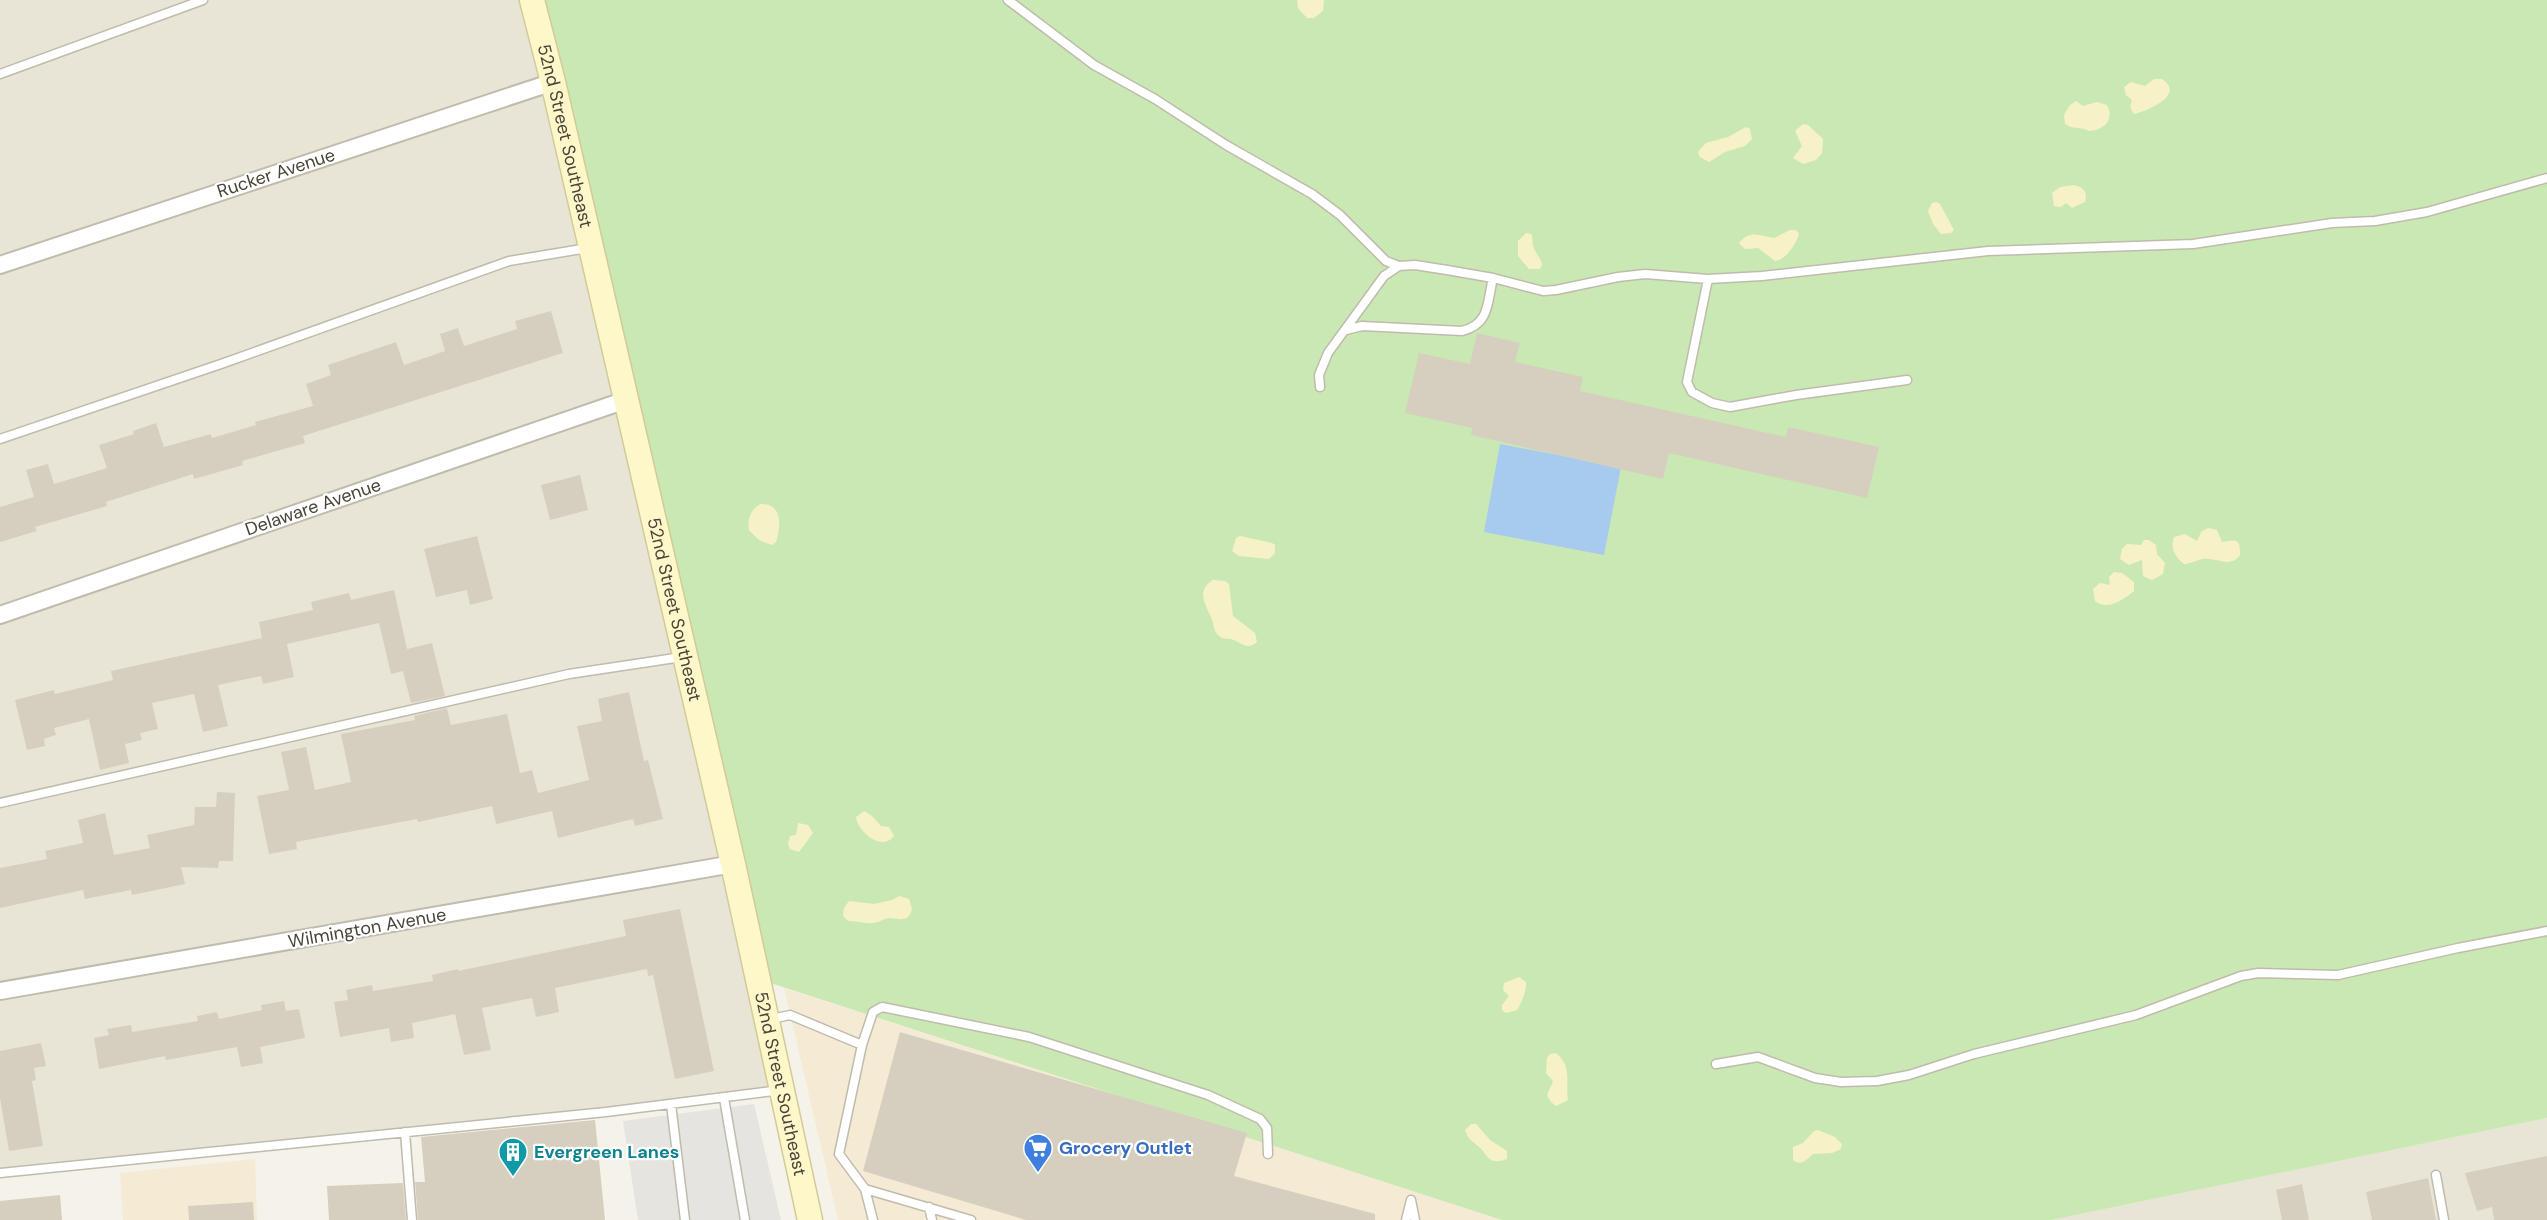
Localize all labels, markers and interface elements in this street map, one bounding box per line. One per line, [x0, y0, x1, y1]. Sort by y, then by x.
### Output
street label: 52nd Street Southeast [532, 42, 598, 230]
street label: Rucker Avenue [214, 143, 338, 203]
street label: Delaware Avenue [242, 473, 384, 541]
street label: 52nd Street Southeast [642, 515, 707, 704]
street label: Wilmington Avenue [286, 902, 448, 954]
street label: 52nd Street Southeast [749, 989, 812, 1178]
supermarket icon: Grocery Outlet [1022, 1132, 1054, 1174]
building icon: Evergreen Lanes [497, 1136, 529, 1178]
place label: Grocery Outlet [1059, 1136, 1192, 1160]
place label: Evergreen Lanes [534, 1140, 679, 1164]

